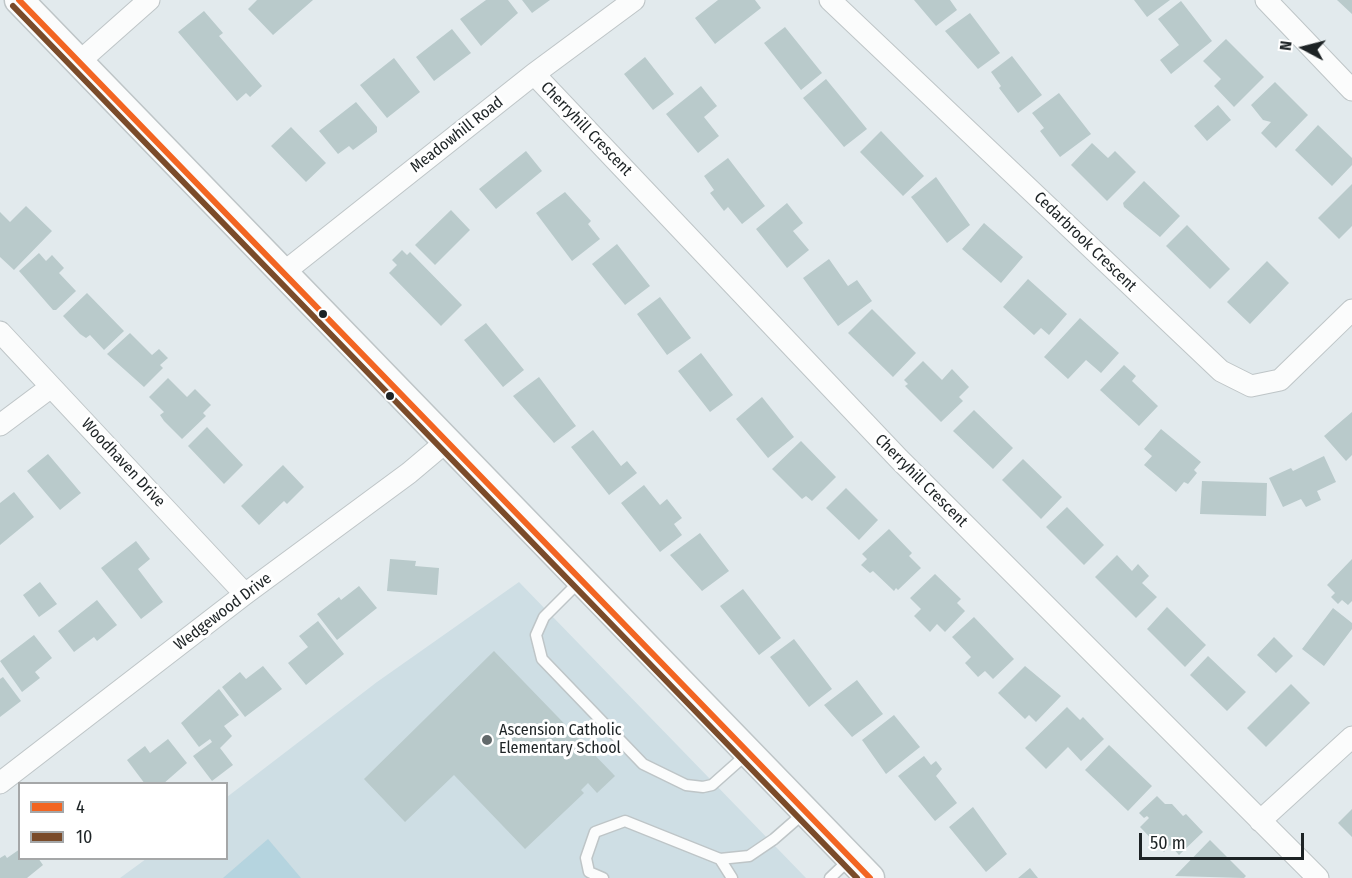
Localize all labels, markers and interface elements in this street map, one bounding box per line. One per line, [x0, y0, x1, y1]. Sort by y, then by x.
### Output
north arrow [1274, 18, 1334, 78]
text: N [1276, 40, 1296, 52]
street label: Cherryhill Crescent [536, 78, 636, 180]
street label: Meadowhill Road [407, 93, 507, 177]
street label: Cedarbrook Crescent [1030, 188, 1140, 296]
unlabelled marker [317, 308, 329, 320]
unlabelled marker [384, 390, 396, 402]
street label: Woodhaven Drive [77, 415, 169, 511]
street label: Cherryhill Crescent [871, 431, 971, 531]
street label: Wedgewood Drive [171, 569, 275, 655]
place label: Ascension Catholic Elementary School [499, 721, 622, 759]
marker: Ascension Catholic Elementary School [480, 733, 494, 747]
legend [18, 782, 228, 860]
text: 4 [76, 796, 85, 818]
scale bar [1142, 821, 1307, 859]
text: 10 [76, 826, 92, 848]
text: 50 m [1150, 832, 1186, 854]

